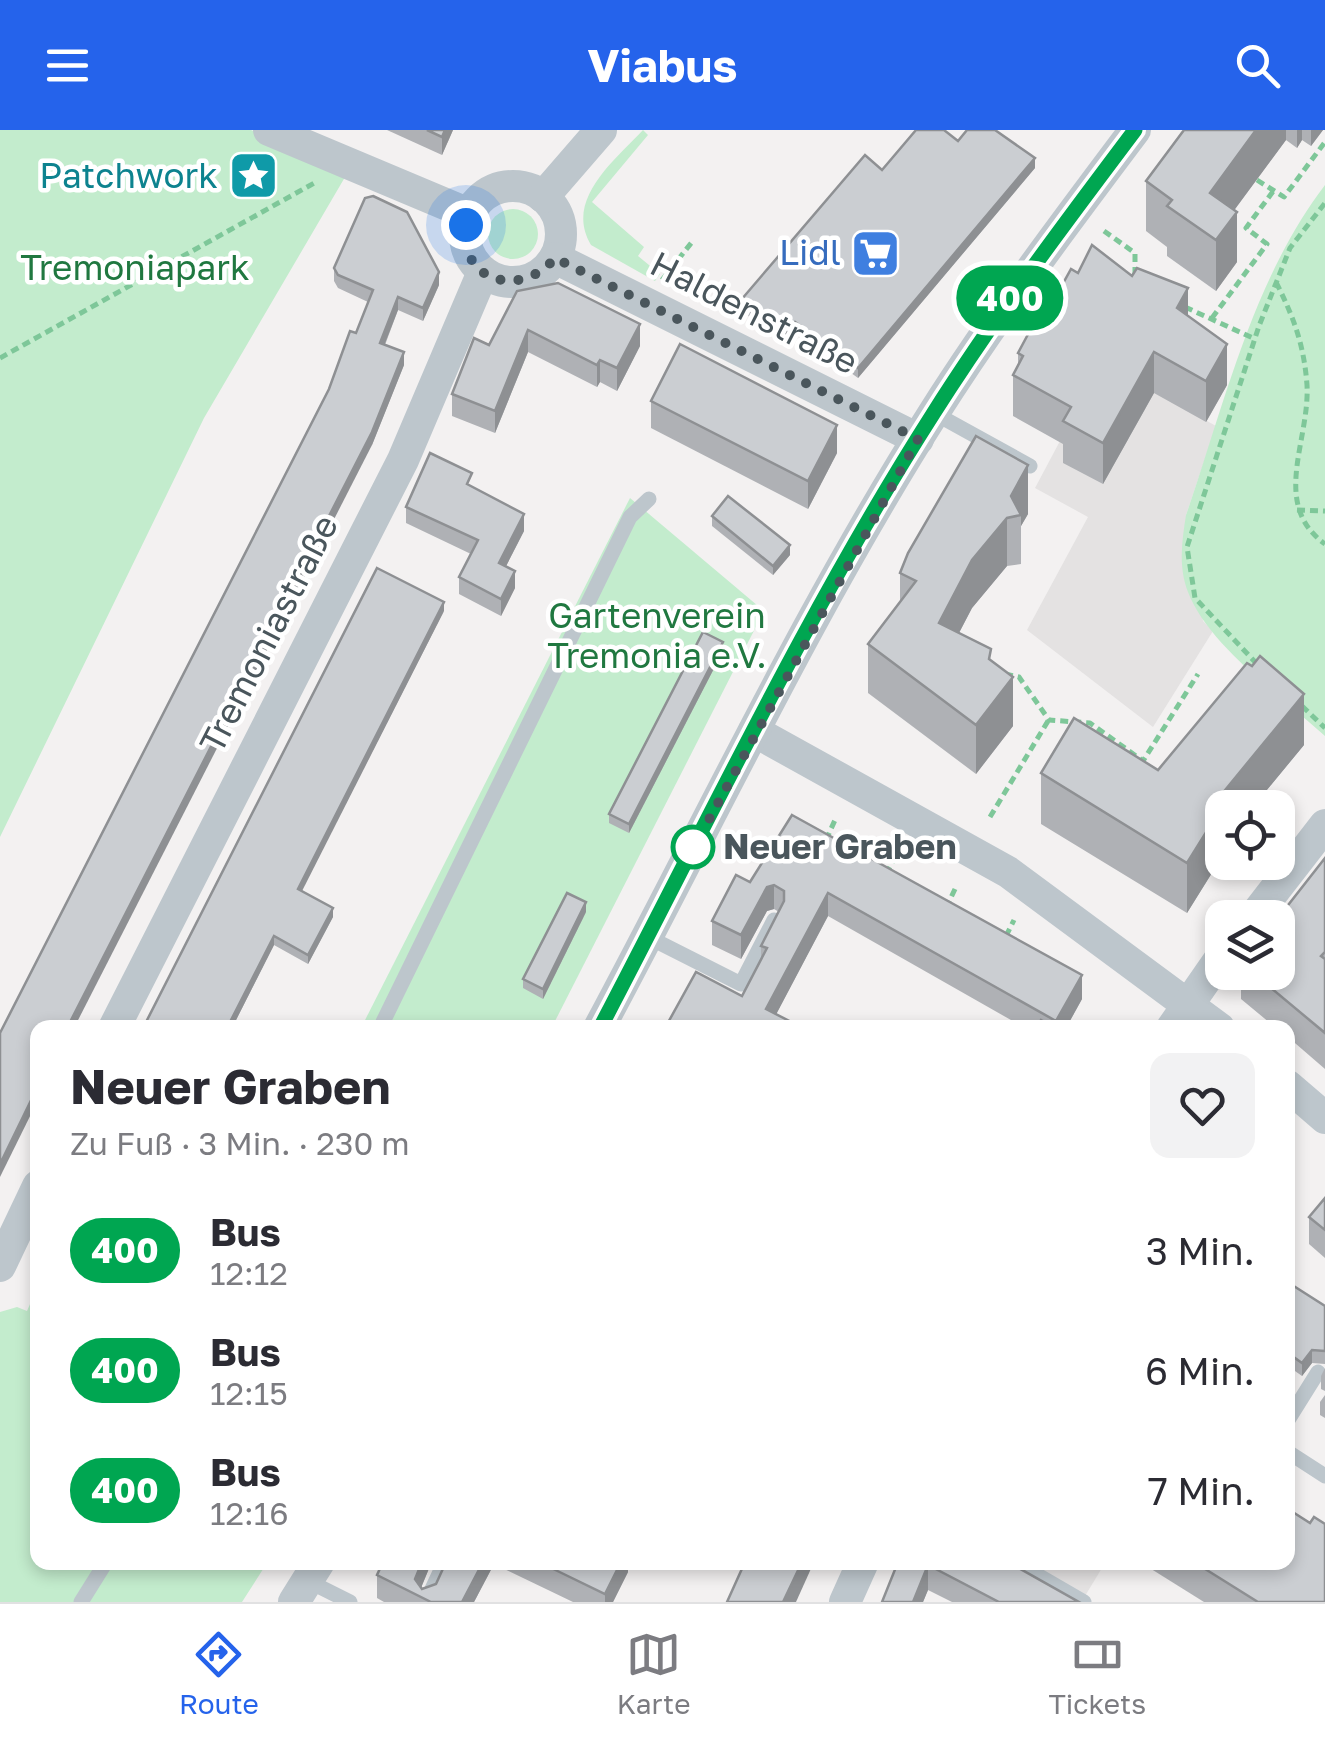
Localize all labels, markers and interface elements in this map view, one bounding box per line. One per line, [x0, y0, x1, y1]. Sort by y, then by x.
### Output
icon: menu [40, 38, 95, 93]
text: Viabus [587, 38, 738, 92]
icon: search [1230, 38, 1285, 93]
place icon: Patchwork [227, 150, 279, 202]
place label: Patchwork [39, 154, 218, 196]
your location [441, 200, 491, 250]
supermarket icon: Lidl [850, 227, 902, 279]
place label: Lidl [779, 231, 841, 273]
street label: Haldenstraße [644, 242, 865, 382]
park label: Tremoniapark [20, 246, 250, 288]
line badge: 400 [952, 266, 1068, 330]
text: 400 [976, 277, 1044, 319]
street label: Tremoniastraße [190, 508, 346, 759]
park label: Gartenverein Tremonia e.V. [547, 594, 767, 676]
map controls [1205, 790, 1295, 990]
button: locate [1205, 790, 1295, 880]
place label: Neuer Graben [723, 825, 957, 867]
marker: Neuer Graben [672, 826, 714, 868]
button: layers [1205, 900, 1295, 990]
button: heart [1150, 1053, 1255, 1158]
text: Neuer Graben [70, 1057, 390, 1115]
text: Zu Fuß · 3 Min. · 230 m [70, 1124, 410, 1162]
text: Bus [210, 1209, 281, 1254]
text: 3 Min. [1146, 1228, 1255, 1273]
text: 400 [91, 1229, 159, 1271]
text: 12:12 [210, 1254, 288, 1292]
text: Bus [210, 1329, 281, 1374]
text: 6 Min. [1145, 1348, 1255, 1393]
text: 400 [91, 1349, 159, 1391]
text: 12:15 [210, 1374, 288, 1412]
text: Bus [210, 1449, 281, 1494]
text: 7 Min. [1148, 1468, 1255, 1513]
text: 400 [91, 1469, 159, 1511]
text: 12:16 [210, 1494, 289, 1532]
tab: Route [179, 1627, 259, 1720]
tab: Karte [617, 1627, 691, 1720]
tab: Tickets [1048, 1627, 1146, 1720]

